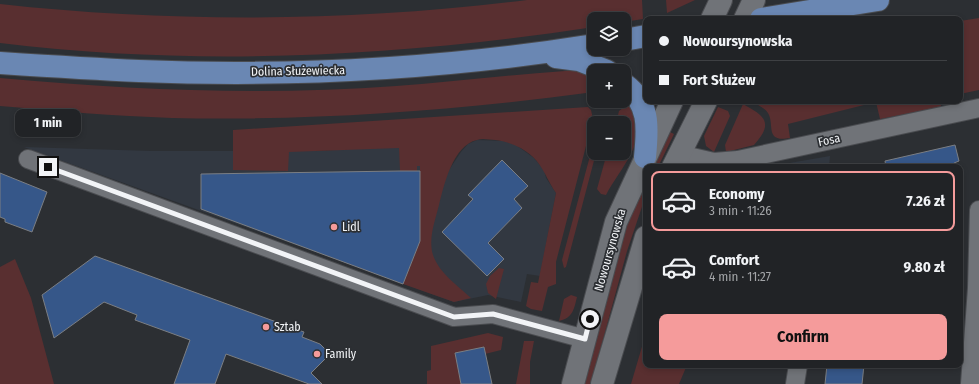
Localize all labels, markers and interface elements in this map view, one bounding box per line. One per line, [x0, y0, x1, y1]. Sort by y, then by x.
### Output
map controls [587, 12, 631, 160]
button: layers [587, 12, 631, 56]
text: Nowoursynowska [683, 32, 793, 50]
street label: Dolina Służewiecka [251, 63, 345, 79]
button: + [587, 64, 631, 108]
text: Fort Służew [683, 71, 756, 89]
callout: 1 min [15, 109, 81, 137]
text: 1 min [34, 115, 62, 130]
button: − [587, 116, 631, 160]
street label: Fosa [817, 131, 841, 149]
route end [39, 158, 57, 176]
icon: car [661, 183, 697, 219]
text: Economy [709, 185, 764, 203]
text: 7.26 zł [906, 192, 945, 210]
text: 3 min · 11:26 [709, 203, 772, 218]
street label: Nowoursynowska [592, 207, 629, 293]
place label: Lidl [342, 220, 360, 234]
marker: Lidl [329, 222, 339, 232]
icon: car [661, 249, 697, 285]
text: Comfort [709, 251, 760, 269]
text: 9.80 zł [904, 258, 945, 276]
text: 4 min · 11:27 [709, 269, 771, 284]
route start [581, 310, 599, 328]
button: Confirm [659, 314, 947, 360]
place label: Sztab [274, 320, 301, 334]
marker: Sztab [261, 322, 271, 332]
place label: Family [325, 347, 357, 361]
marker: Family [312, 349, 322, 359]

